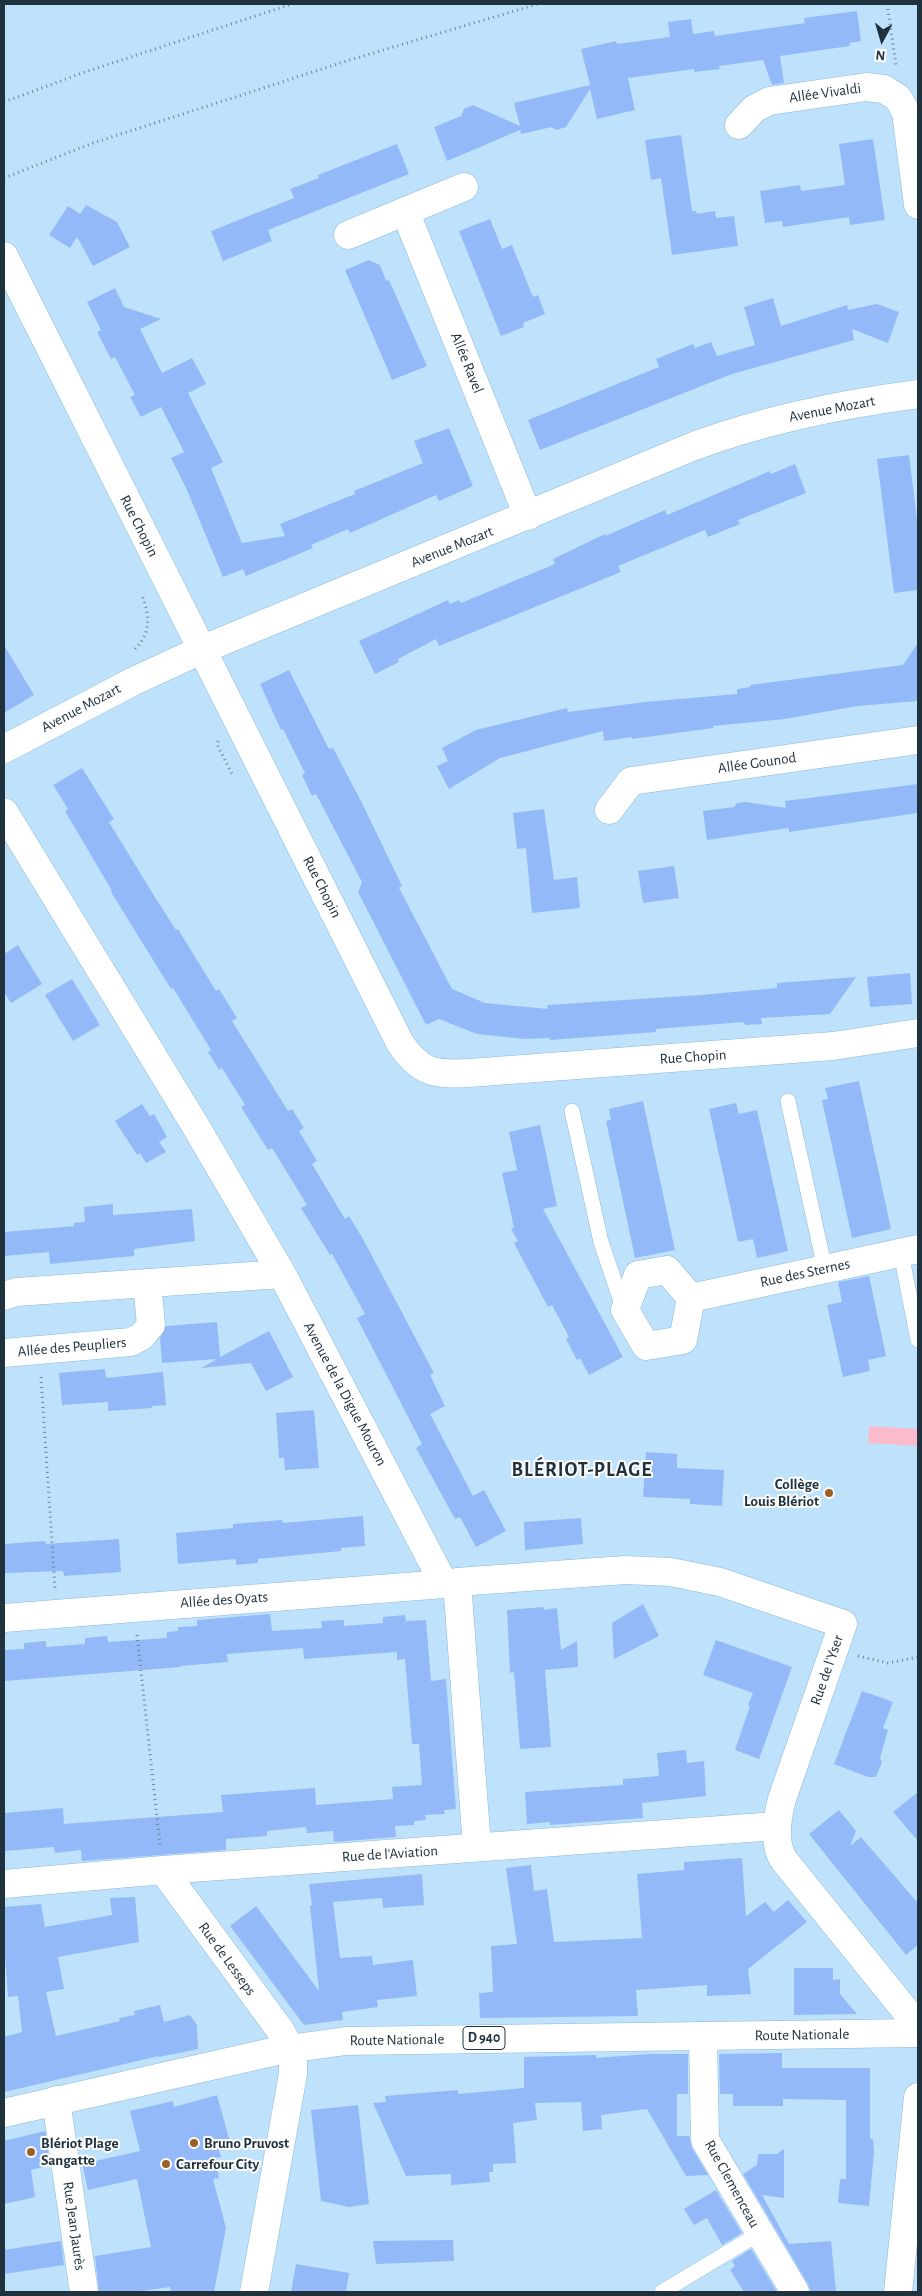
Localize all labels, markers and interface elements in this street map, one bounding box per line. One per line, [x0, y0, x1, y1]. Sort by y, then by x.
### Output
north arrow [857, 15, 907, 65]
text: N [875, 47, 886, 62]
street label: Allée Vivaldi [788, 79, 862, 107]
street label: Allée Ravel [447, 330, 487, 396]
street label: Avenue Mozart [787, 392, 877, 426]
street label: Rue Chopin [116, 492, 162, 560]
street label: Avenue Mozart [408, 522, 496, 572]
street label: Avenue Mozart [38, 680, 124, 736]
street label: Allée Gounod [717, 749, 797, 777]
street label: Rue Chopin [299, 853, 345, 921]
street label: Rue Chopin [659, 1046, 727, 1068]
street label: Rue des Sternes [758, 1255, 852, 1291]
street label: Avenue de la Digue Mouron [299, 1319, 391, 1469]
street label: Allée des Peupliers [17, 1333, 127, 1361]
district label: BLÉRIOT-PLAGE [510, 1458, 654, 1482]
place label: Collège Louis Blériot [744, 1475, 819, 1510]
marker: Collège Louis Blériot [823, 1487, 835, 1499]
street label: Allée des Oyats [179, 1588, 269, 1612]
street label: Rue de l'Yser [807, 1632, 847, 1708]
street label: Rue de l'Aviation [341, 1842, 439, 1866]
street label: Rue de Lesseps [194, 1919, 260, 1999]
street label: Route Nationale [755, 2025, 849, 2045]
road number: D 940 [463, 2026, 505, 2050]
street label: Route Nationale [350, 2030, 444, 2050]
place label: Blériot Plage Sangatte [41, 2134, 119, 2169]
place label: Bruno Pruvost [204, 2134, 289, 2152]
marker: Bruno Pruvost [188, 2137, 200, 2149]
street label: Rue Clemenceau [701, 2137, 763, 2231]
marker: Blériot Plage Sangatte [25, 2146, 37, 2158]
place label: Carrefour City [176, 2155, 259, 2173]
marker: Carrefour City [160, 2158, 172, 2170]
street label: Rue Jean Jaurès [59, 2180, 89, 2272]

